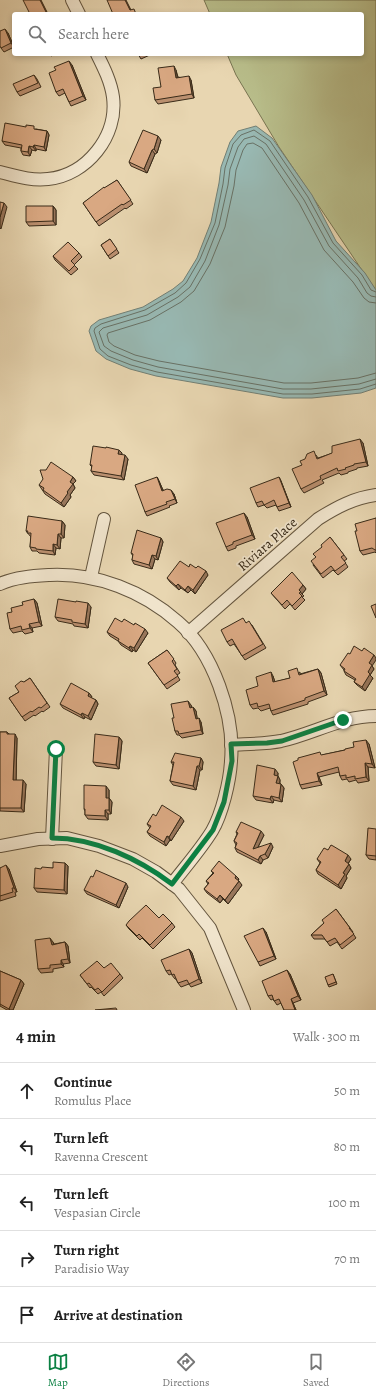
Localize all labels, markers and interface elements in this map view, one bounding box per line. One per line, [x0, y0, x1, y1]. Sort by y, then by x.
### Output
search box [12, 12, 364, 56]
icon: search [26, 23, 48, 45]
text: Search here [58, 24, 129, 44]
street label: Riviara Place [233, 513, 301, 576]
route end [334, 711, 352, 729]
route start [47, 740, 65, 758]
text: 4 min [16, 1025, 56, 1048]
text: Walk · 300 m [293, 1028, 360, 1045]
text: Continue [54, 1072, 112, 1092]
icon: ahead [16, 1080, 38, 1102]
text: 50 m [334, 1082, 360, 1099]
text: Romulus Place [54, 1092, 131, 1109]
text: Turn left [54, 1128, 109, 1148]
icon: left [16, 1136, 38, 1158]
text: 80 m [333, 1138, 360, 1155]
text: Ravenna Crescent [54, 1148, 148, 1165]
text: Turn left [54, 1184, 109, 1204]
icon: left [16, 1192, 38, 1214]
text: 100 m [328, 1194, 360, 1211]
text: Vespasian Circle [54, 1204, 140, 1221]
text: Turn right [54, 1240, 119, 1260]
icon: right [16, 1248, 38, 1270]
text: 70 m [334, 1250, 360, 1267]
text: Paradisio Way [54, 1260, 129, 1277]
icon: arrive [16, 1304, 38, 1326]
text: Arrive at destination [54, 1305, 183, 1325]
tab: Map [47, 1351, 69, 1390]
tab: Directions [162, 1351, 210, 1390]
tab: Saved [303, 1351, 329, 1390]

